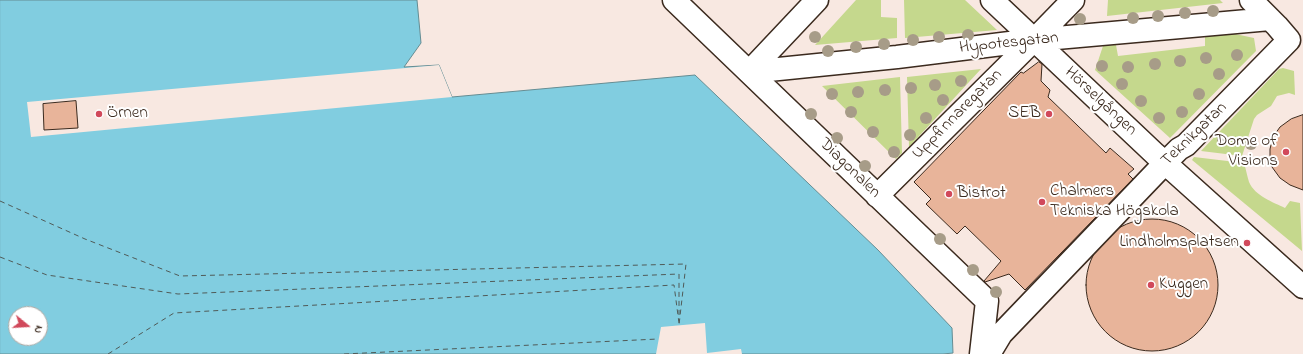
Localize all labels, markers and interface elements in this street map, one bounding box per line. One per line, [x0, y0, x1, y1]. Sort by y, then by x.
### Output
street label: Hypotesgatan [958, 29, 1060, 59]
street label: Hörselgången [1059, 63, 1141, 141]
street label: Uppfinnaregatan [909, 66, 1007, 164]
street label: Teknikgatan [1158, 99, 1232, 171]
place label: Örnen [107, 104, 148, 124]
place label: SEB [1008, 104, 1041, 124]
marker: Örnen [94, 109, 104, 119]
marker: SEB [1044, 109, 1054, 119]
place label: Dome of Visions [1215, 132, 1278, 172]
street label: Diagonalen [814, 135, 884, 203]
marker: Dome of Visions [1281, 147, 1291, 157]
place label: Chalmers Tekniska Högskola [1050, 182, 1179, 222]
place label: Bistrot [957, 184, 1006, 204]
marker: Bistrot [944, 189, 954, 199]
marker: Chalmers Tekniska Högskola [1037, 197, 1047, 207]
place label: Lindholmsplatsen [1119, 233, 1239, 253]
marker: Lindholmsplatsen [1242, 238, 1252, 248]
place label: Kuggen [1159, 275, 1208, 295]
marker: Kuggen [1146, 280, 1156, 290]
north arrow [8, 306, 48, 346]
text: N [30, 323, 47, 335]

